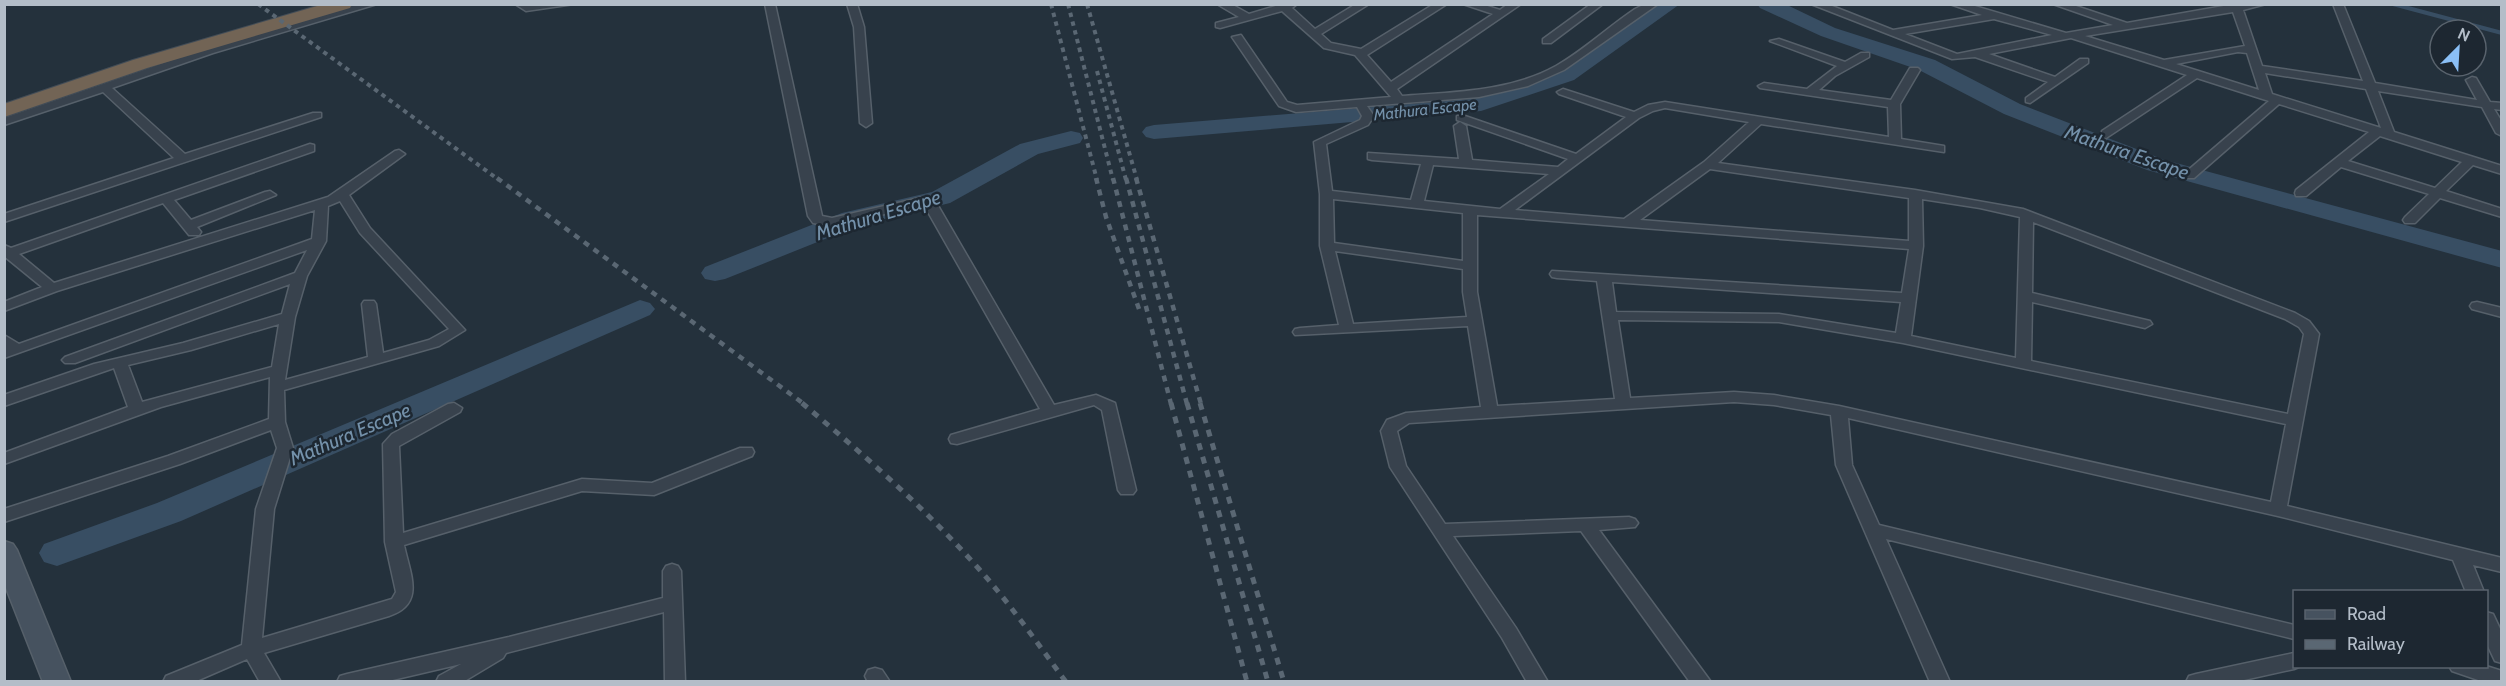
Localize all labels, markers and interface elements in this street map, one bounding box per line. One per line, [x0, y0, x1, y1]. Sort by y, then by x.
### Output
north arrow [2428, 18, 2488, 78]
text: N [2455, 24, 2473, 46]
water label: Mathura Escape [1372, 95, 1478, 124]
water label: Mathura Escape [2061, 119, 2192, 184]
water label: Mathura Escape [812, 185, 943, 246]
water label: Mathura Escape [285, 398, 414, 471]
legend [2293, 590, 2488, 668]
text: Road [2347, 603, 2386, 625]
text: Railway [2347, 633, 2405, 655]

